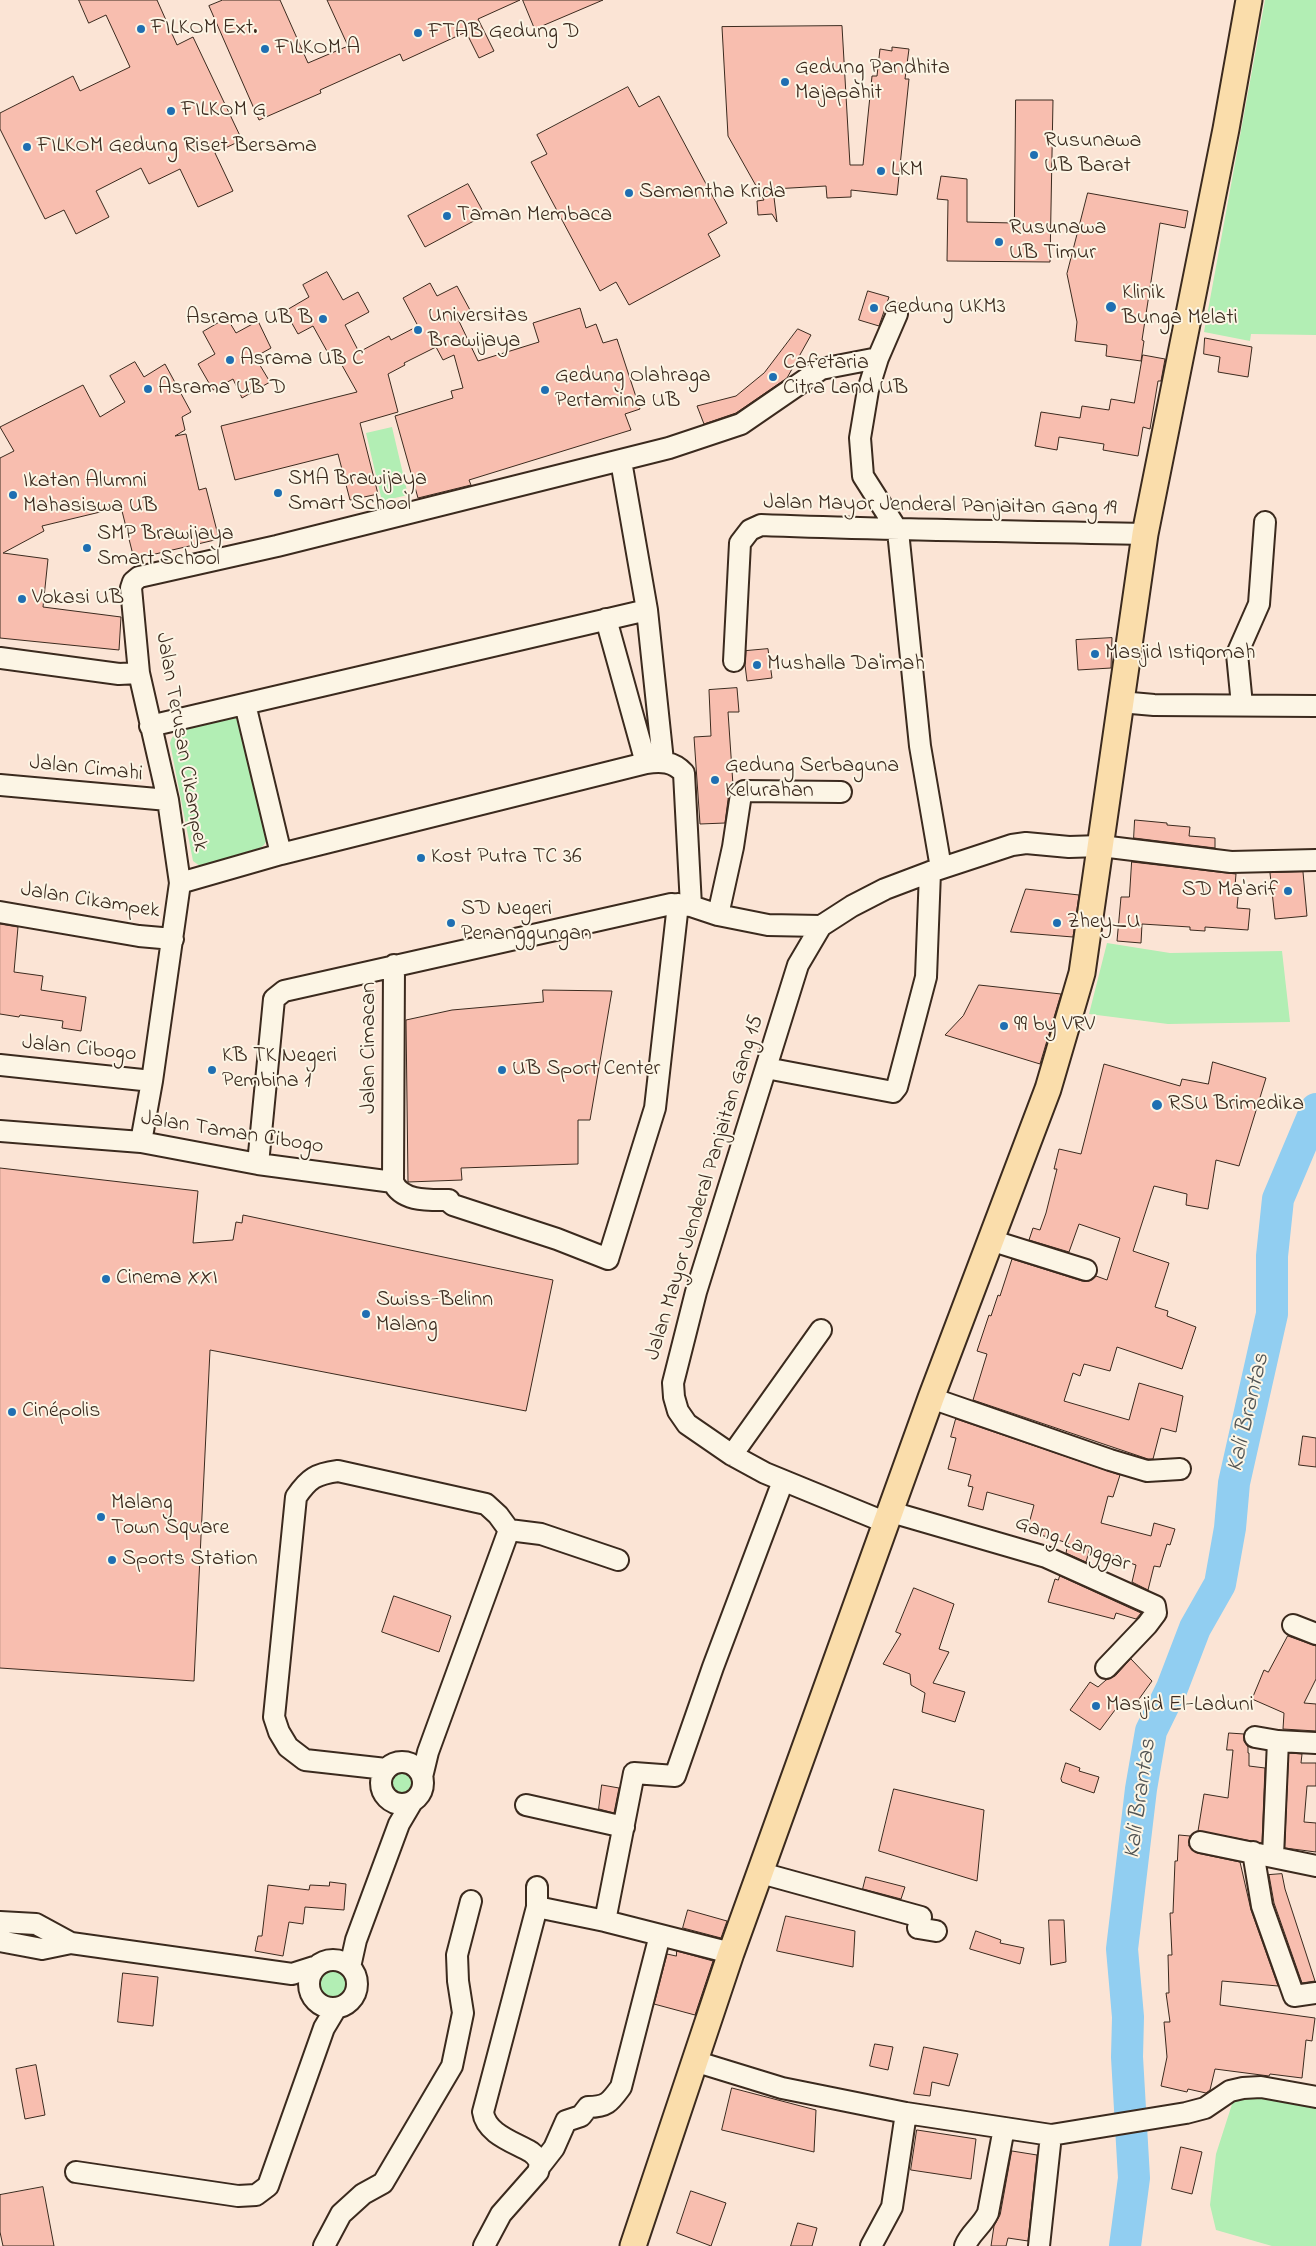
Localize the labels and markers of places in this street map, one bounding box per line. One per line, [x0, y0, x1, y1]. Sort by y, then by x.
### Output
place label: FILKOM Ext. [151, 16, 258, 42]
place label: FTAB Gedung D [428, 20, 580, 46]
marker: FILKOM Ext. [135, 23, 147, 35]
marker: FTAB Gedung D [412, 27, 424, 39]
place label: FILKOM A [275, 36, 360, 62]
marker: FILKOM A [259, 43, 271, 55]
place label: Gedung Pandhita Majapahit [795, 56, 950, 108]
marker: Gedung Pandhita Majapahit [779, 76, 791, 88]
place label: FILKOM G [181, 98, 266, 124]
marker: FILKOM G [165, 105, 177, 117]
place label: Rusunawa UB Barat [1044, 129, 1141, 180]
place label: FILKOM Gedung Riset Bersama [37, 134, 317, 160]
marker: FILKOM Gedung Riset Bersama [21, 141, 33, 153]
marker: Rusunawa UB Barat [1028, 149, 1040, 161]
place label: LKM [891, 158, 923, 184]
marker: LKM [875, 165, 887, 177]
place label: Samantha Krida [639, 180, 786, 206]
marker: Samantha Krida [623, 187, 635, 199]
place label: Taman Membaca [457, 203, 612, 229]
marker: Taman Membaca [441, 210, 453, 222]
place label: Rusunawa UB Timur [1009, 216, 1106, 268]
marker: Rusunawa UB Timur [993, 236, 1005, 248]
place label: Klinik Bunga Melati [1122, 281, 1238, 332]
place label: Gedung UKM3 [884, 295, 1006, 321]
marker: Klinik Bunga Melati [1104, 300, 1118, 314]
marker: Gedung UKM3 [868, 302, 880, 314]
place label: Universitas Brawijaya [428, 304, 528, 356]
place label: Asrama UB B [186, 306, 313, 332]
marker: Asrama UB B [317, 313, 329, 325]
marker: Universitas Brawijaya [412, 324, 424, 336]
place label: Asrama UB C [240, 347, 364, 373]
place label: Cafetaria Citra Land UB [783, 351, 908, 402]
marker: Asrama UB C [224, 354, 236, 366]
place label: Gedung Olahraga Pertamina UB [555, 364, 711, 416]
marker: Cafetaria Citra Land UB [767, 371, 779, 383]
place label: Asrama UB D [158, 376, 286, 402]
marker: Asrama UB D [142, 383, 154, 395]
marker: Gedung Olahraga Pertamina UB [539, 384, 551, 396]
place label: SMA Brawijaya Smart School [288, 467, 427, 518]
place label: Ikatan Alumni Mahasiswa UB [23, 469, 157, 520]
marker: SMA Brawijaya Smart School [272, 487, 284, 499]
marker: Ikatan Alumni Mahasiswa UB [7, 489, 19, 501]
place label: SMP Brawijaya Smart School [97, 522, 234, 574]
marker: SMP Brawijaya Smart School [81, 542, 93, 554]
place label: Vokasi UB [32, 586, 124, 612]
marker: Vokasi UB [16, 593, 28, 605]
place label: Masjid Istiqomah [1105, 641, 1255, 667]
marker: Masjid Istiqomah [1089, 648, 1101, 660]
place label: Mushalla Da'imah [767, 652, 925, 678]
marker: Mushalla Da'imah [751, 659, 763, 671]
place label: Gedung Serbaguna Kelurahan [725, 754, 899, 806]
marker: Gedung Serbaguna Kelurahan [709, 774, 721, 786]
place label: Kost Putra TC 36 [431, 845, 582, 871]
marker: Kost Putra TC 36 [415, 852, 427, 864]
place label: SD Ma'arif [1182, 878, 1278, 904]
marker: SD Ma'arif [1282, 885, 1294, 897]
place label: SD Negeri Penanggungan [461, 897, 592, 948]
place label: Zhey_U [1067, 910, 1140, 936]
marker: SD Negeri Penanggungan [445, 917, 457, 929]
marker: Zhey_U [1051, 917, 1063, 929]
place label: 99 by VRV [1014, 1013, 1095, 1039]
marker: 99 by VRV [998, 1020, 1010, 1032]
place label: KB TK Negeri Pembina 1 [222, 1044, 337, 1096]
place label: UB Sport Center [512, 1057, 660, 1083]
marker: KB TK Negeri Pembina 1 [206, 1064, 218, 1076]
marker: UB Sport Center [496, 1064, 508, 1076]
place label: RSU Brimedika [1168, 1092, 1304, 1118]
marker: RSU Brimedika [1150, 1098, 1164, 1112]
place label: Cinema XXI [116, 1266, 218, 1292]
marker: Cinema XXI [100, 1273, 112, 1285]
place label: Swiss-Belinn Malang [376, 1288, 493, 1340]
marker: Swiss-Belinn Malang [360, 1308, 372, 1320]
place label: Cinépolis [22, 1399, 100, 1425]
marker: Cinépolis [6, 1406, 18, 1418]
place label: Malang Town Square [111, 1491, 229, 1542]
marker: Malang Town Square [95, 1511, 107, 1523]
place label: Sports Station [122, 1547, 257, 1573]
marker: Sports Station [106, 1554, 118, 1566]
place label: Masjid El-Laduni [1106, 1693, 1254, 1719]
marker: Masjid El-Laduni [1090, 1700, 1102, 1712]

